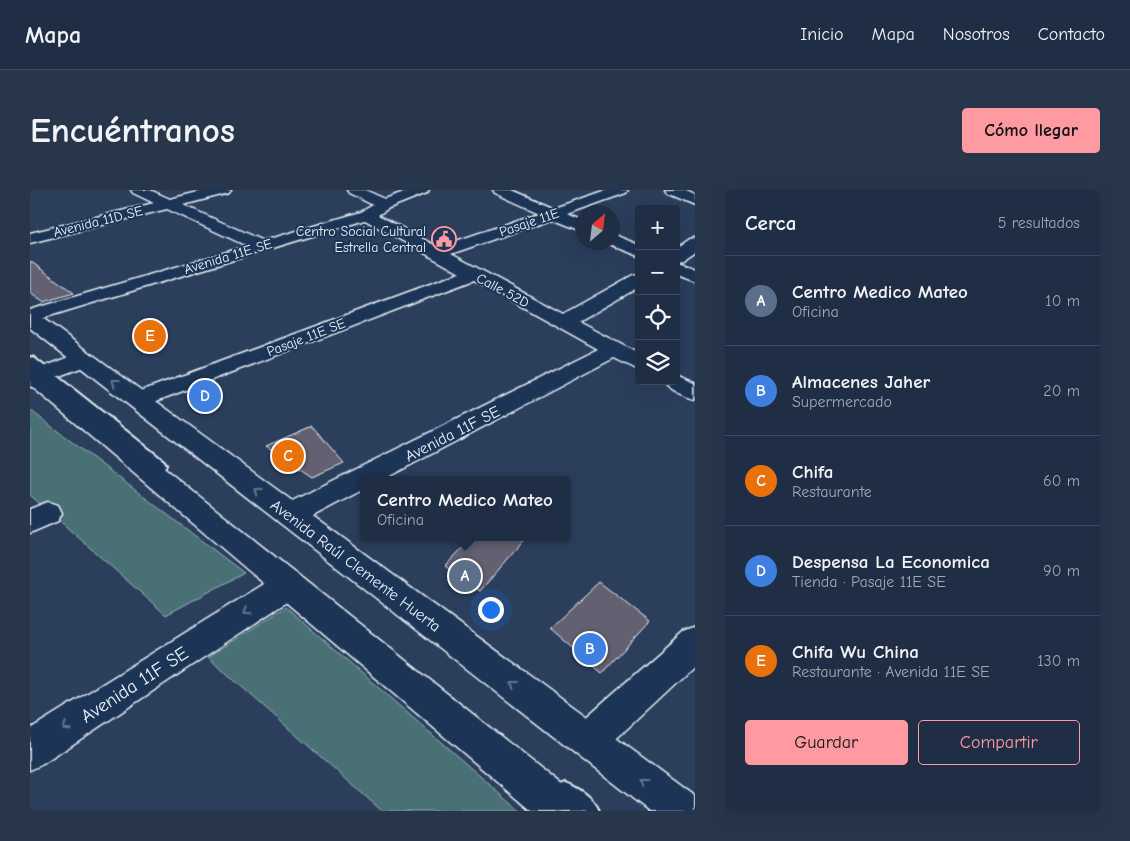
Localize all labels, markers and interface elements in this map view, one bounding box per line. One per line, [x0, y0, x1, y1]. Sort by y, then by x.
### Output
text: Mapa [25, 21, 81, 49]
text: Inicio [800, 24, 844, 45]
text: Mapa [872, 24, 915, 45]
text: Nosotros [943, 24, 1010, 45]
text: Contacto [1038, 24, 1105, 45]
button: Cómo llegar [962, 108, 1100, 153]
text: Encuéntranos [30, 110, 235, 151]
street label: Avenida 11D SE [52, 202, 145, 241]
street label: Pasaje 11E [497, 204, 561, 241]
north arrow [575, 205, 620, 250]
map controls [635, 205, 680, 385]
button: + [635, 205, 680, 250]
text: Cerca [745, 211, 796, 235]
text: 5 resultados [998, 214, 1080, 232]
place label: Centro Social Cultural Estrella Central [296, 223, 426, 256]
public building icon: Centro Social Cultural Estrella Central [431, 226, 457, 252]
street label: Avenida 11E SE [182, 235, 274, 278]
button: − [635, 250, 680, 295]
street label: Calle 52D [473, 269, 532, 312]
text: Centro Medico Mateo [792, 281, 968, 303]
text: A [757, 292, 765, 310]
text: 10 m [1045, 292, 1080, 310]
button: locate [635, 295, 680, 340]
text: Oficina [792, 303, 839, 321]
street label: Pasaje 11E SE [264, 315, 348, 360]
pin: E [134, 317, 166, 355]
button: layers [635, 340, 680, 385]
text: Almacenes Jaher [792, 371, 930, 393]
pin: D [189, 377, 221, 415]
one-way arrow [111, 379, 121, 388]
text: B [756, 382, 766, 400]
text: 20 m [1043, 382, 1080, 400]
text: Supermercado [792, 393, 892, 411]
street label: Avenida 11F SE [402, 402, 503, 466]
pin: C [272, 437, 304, 475]
text: Chifa [792, 461, 833, 483]
text: C [756, 472, 766, 490]
text: 60 m [1043, 472, 1080, 490]
popup [360, 476, 570, 541]
text: Restaurante [792, 483, 872, 501]
one-way arrow [254, 488, 264, 497]
text: Centro Medico Mateo [377, 489, 553, 511]
street label: Avenida Raúl Clemente Huerta [267, 496, 444, 636]
text: Oficina [377, 511, 424, 529]
text: Despensa La Economica [792, 551, 990, 573]
pin: A [449, 557, 481, 595]
text: D [756, 562, 766, 580]
text: 90 m [1043, 562, 1080, 580]
text: Tienda · Pasaje 11E SE [792, 573, 946, 591]
your location [478, 597, 504, 623]
one-way arrow [244, 605, 253, 614]
pin: B [574, 630, 606, 668]
text: Chifa Wu China [792, 641, 919, 663]
street label: Avenida 11F SE [77, 642, 192, 728]
text: E [756, 652, 766, 670]
text: 130 m [1037, 652, 1080, 670]
text: Restaurante · Avenida 11E SE [792, 663, 990, 681]
one-way arrow [511, 681, 520, 689]
button: Guardar [745, 720, 908, 765]
button: Compartir [918, 720, 1080, 765]
one-way arrow [63, 721, 72, 731]
one-way arrow [640, 779, 649, 787]

